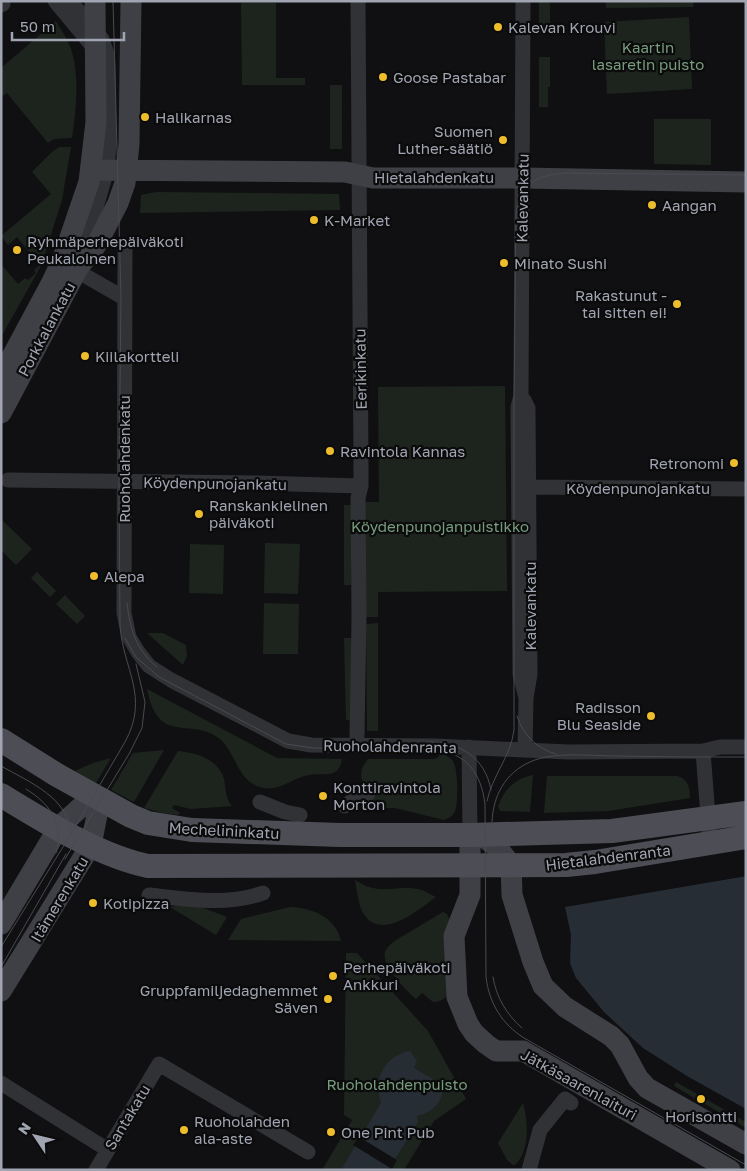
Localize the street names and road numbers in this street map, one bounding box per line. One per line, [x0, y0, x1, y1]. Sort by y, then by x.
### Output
street label: Kalevankatu [512, 153, 532, 243]
street label: Hietalahdenkatu [374, 168, 494, 186]
street label: Porkkalankatu [14, 279, 78, 379]
street label: Eerikinkatu [350, 328, 370, 410]
street label: Ruoholahdenkatu [115, 395, 133, 523]
street label: Köydenpunojankatu [143, 473, 287, 493]
street label: Köydenpunojankatu [566, 479, 710, 497]
street label: Kalevankatu [521, 561, 539, 651]
street label: Ruoholahdenranta [323, 736, 457, 756]
street label: Mechelininkatu [168, 818, 280, 842]
street label: Hietalahdenranta [544, 840, 672, 874]
street label: Itämerenkatu [26, 853, 92, 945]
street label: Jätkäsaarenlaituri [518, 1045, 640, 1123]
street label: Santakatu [100, 1081, 154, 1153]

